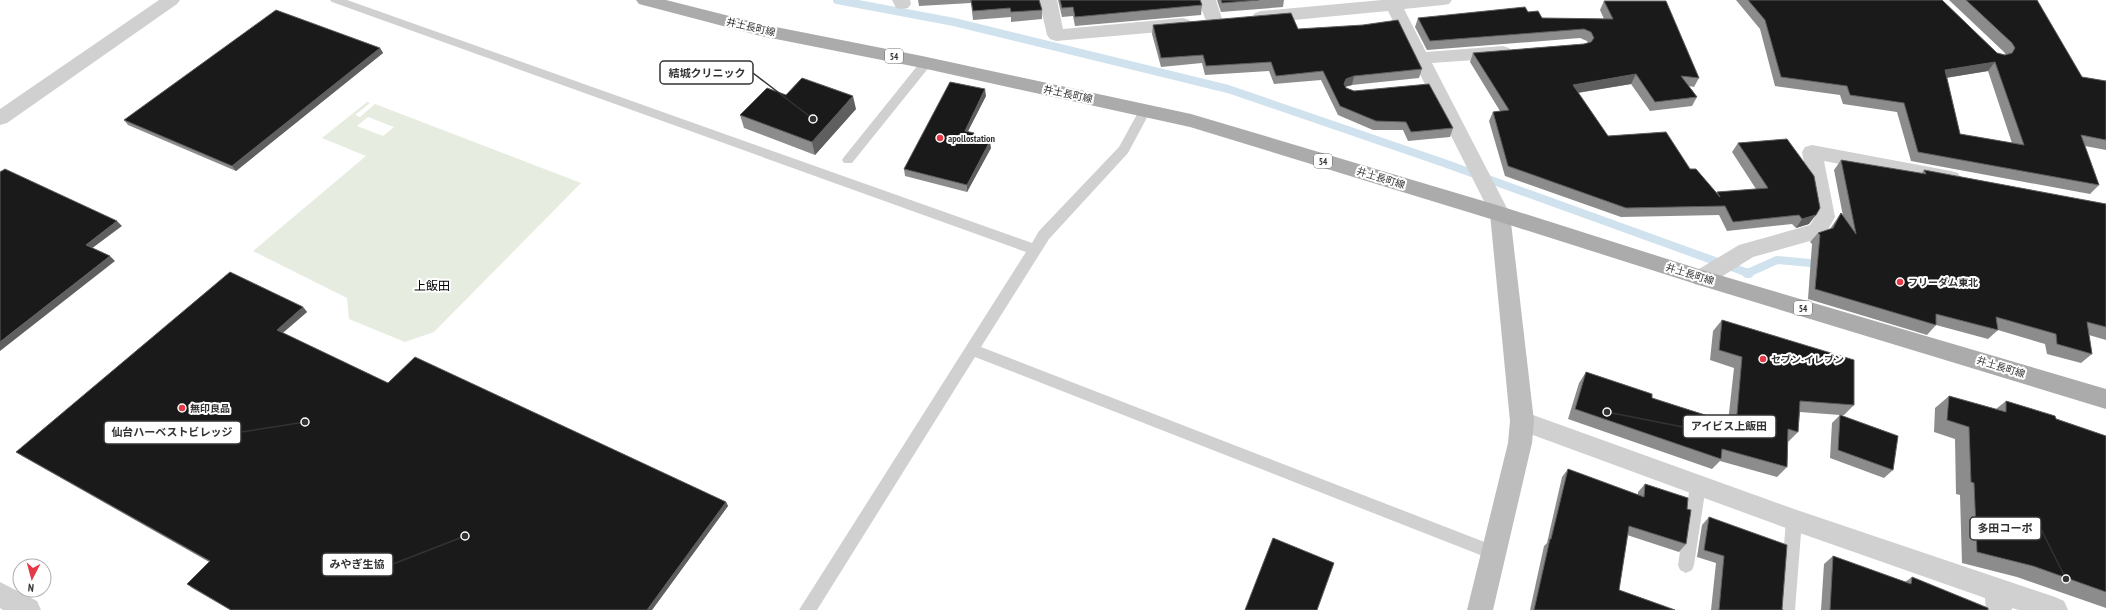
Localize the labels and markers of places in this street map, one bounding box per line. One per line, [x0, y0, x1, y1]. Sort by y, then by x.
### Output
callout: 結城クリニック [660, 61, 753, 84]
place label: apollostation [948, 132, 996, 145]
marker: apollostation [935, 133, 945, 143]
place label: フリーダム東北 [1908, 276, 1978, 289]
marker: フリーダム東北 [1895, 277, 1905, 287]
place label: セブン-イレブン [1771, 353, 1844, 366]
marker: セブン-イレブン [1758, 354, 1768, 364]
place label: 無印良品 [190, 402, 230, 415]
marker: 無印良品 [177, 403, 187, 413]
callout: アイビス上飯田 [1683, 415, 1776, 438]
callout: 仙台ハーベストビレッジ [104, 421, 241, 444]
callout: 多田コーポ [1970, 517, 2041, 540]
callout: みやぎ生協 [322, 553, 393, 576]

